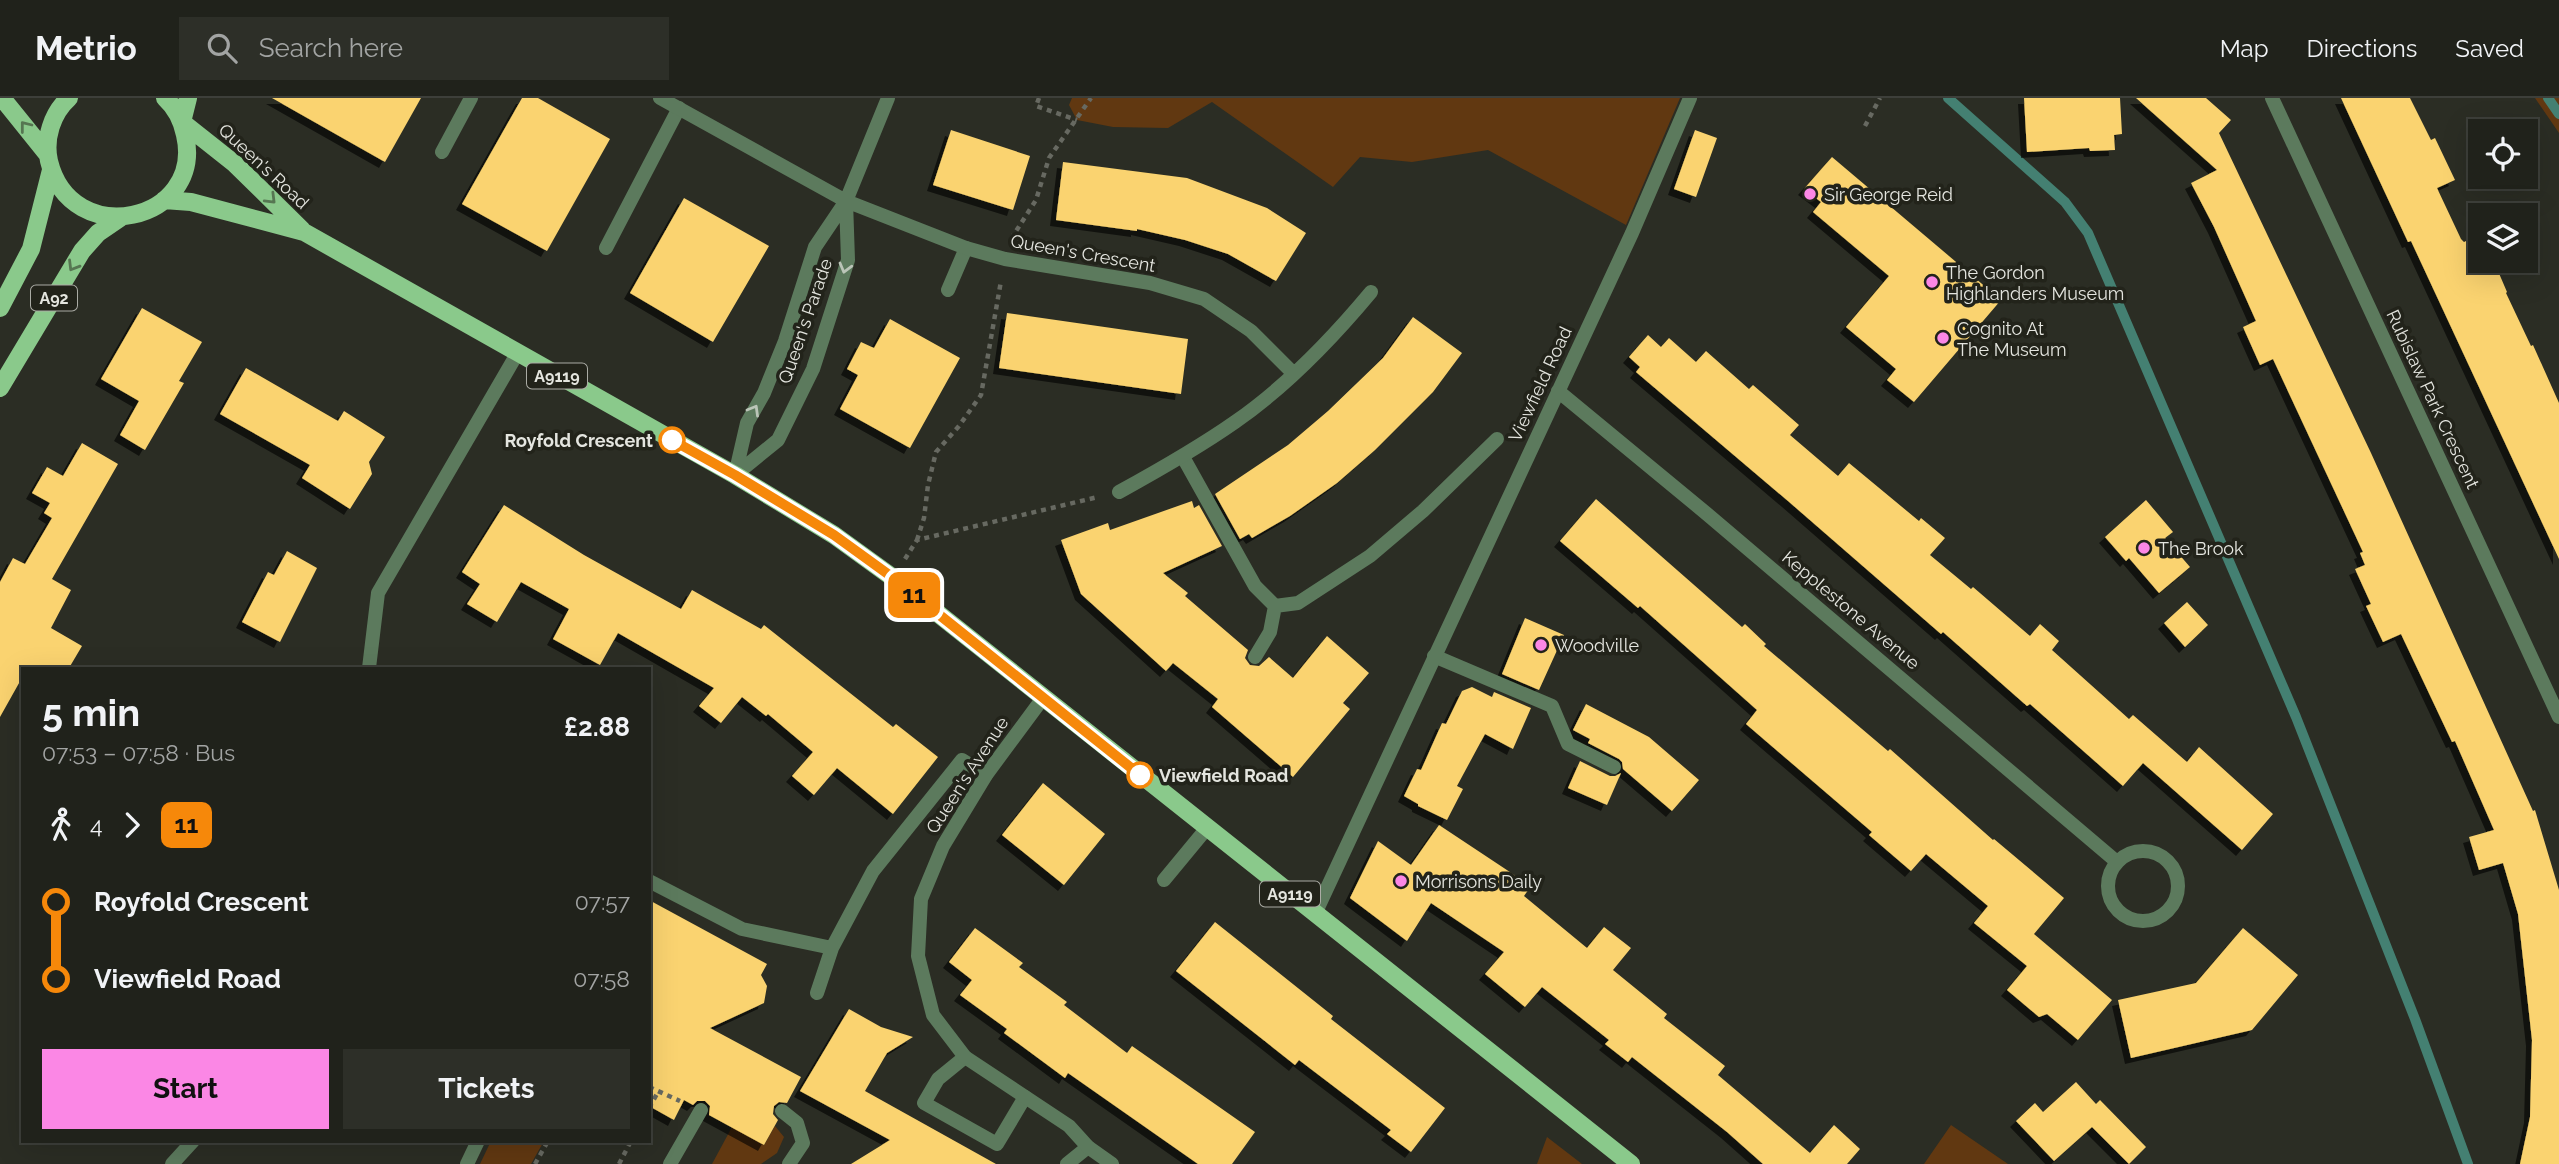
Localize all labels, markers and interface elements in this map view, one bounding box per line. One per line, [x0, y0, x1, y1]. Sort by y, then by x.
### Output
search box [179, 17, 669, 80]
text: Metrio [35, 29, 137, 68]
icon: search [203, 29, 241, 67]
text: Search here [259, 33, 403, 63]
text: Map [2220, 34, 2269, 63]
text: Directions [2307, 34, 2417, 63]
text: Saved [2455, 34, 2524, 63]
street label: Queen's Road [215, 119, 313, 213]
map controls [2468, 119, 2538, 273]
button: locate [2468, 119, 2538, 189]
one-way arrow [21, 121, 34, 133]
place label: Sir George Reid [1824, 184, 1953, 205]
marker: Sir George Reid [1802, 186, 1818, 202]
one-way arrow [262, 190, 275, 203]
button: layers [2468, 203, 2538, 273]
street label: Queen's Crescent [1009, 230, 1157, 276]
street label: Queen's Parade [774, 255, 836, 386]
one-way arrow [68, 258, 81, 271]
one-way arrow [839, 262, 853, 274]
place label: The Gordon Highlanders Museum [1946, 262, 2124, 304]
marker: The Gordon Highlanders Museum [1924, 274, 1940, 290]
road number: A92 [31, 286, 77, 310]
street label: Rubislaw Park Crescent [2382, 306, 2484, 492]
place label: Cognito At The Museum [1957, 318, 2067, 360]
street label: Viewfield Road [1504, 323, 1576, 445]
marker: Cognito At The Museum [1935, 330, 1951, 346]
road number: A9119 [527, 364, 587, 388]
one-way arrow [746, 404, 759, 417]
marker: Royfold Crescent [659, 427, 685, 453]
place label: Royfold Crescent [504, 430, 653, 451]
place label: The Brook [2158, 538, 2244, 559]
marker: The Brook [2136, 540, 2152, 556]
street label: Kepplestone Avenue [1778, 546, 1924, 674]
line badge: 11 [883, 572, 946, 618]
text: 11 [902, 580, 926, 609]
place label: Woodville [1555, 635, 1640, 656]
marker: Woodville [1533, 637, 1549, 653]
text: 5 min [42, 690, 140, 735]
text: £2.88 [564, 712, 630, 742]
street label: Queen's Avenue [921, 712, 1013, 837]
text: 07:53 – 07:58 · Bus [42, 739, 235, 766]
marker: Viewfield Road [1127, 762, 1153, 788]
place label: Viewfield Road [1159, 765, 1288, 786]
icon: walk [42, 806, 80, 844]
icon: forward [113, 806, 151, 844]
text: 11 [175, 810, 198, 839]
text: 4 [90, 811, 103, 838]
place label: Morrisons Daily [1415, 871, 1542, 892]
marker: Morrisons Daily [1393, 873, 1409, 889]
road number: A9119 [1260, 881, 1320, 906]
text: Royfold Crescent [94, 887, 309, 917]
text: 07:57 [575, 888, 630, 915]
text: Viewfield Road [94, 964, 281, 994]
text: 07:58 [573, 965, 630, 992]
button: Start [42, 1049, 329, 1129]
button: Tickets [343, 1049, 630, 1129]

